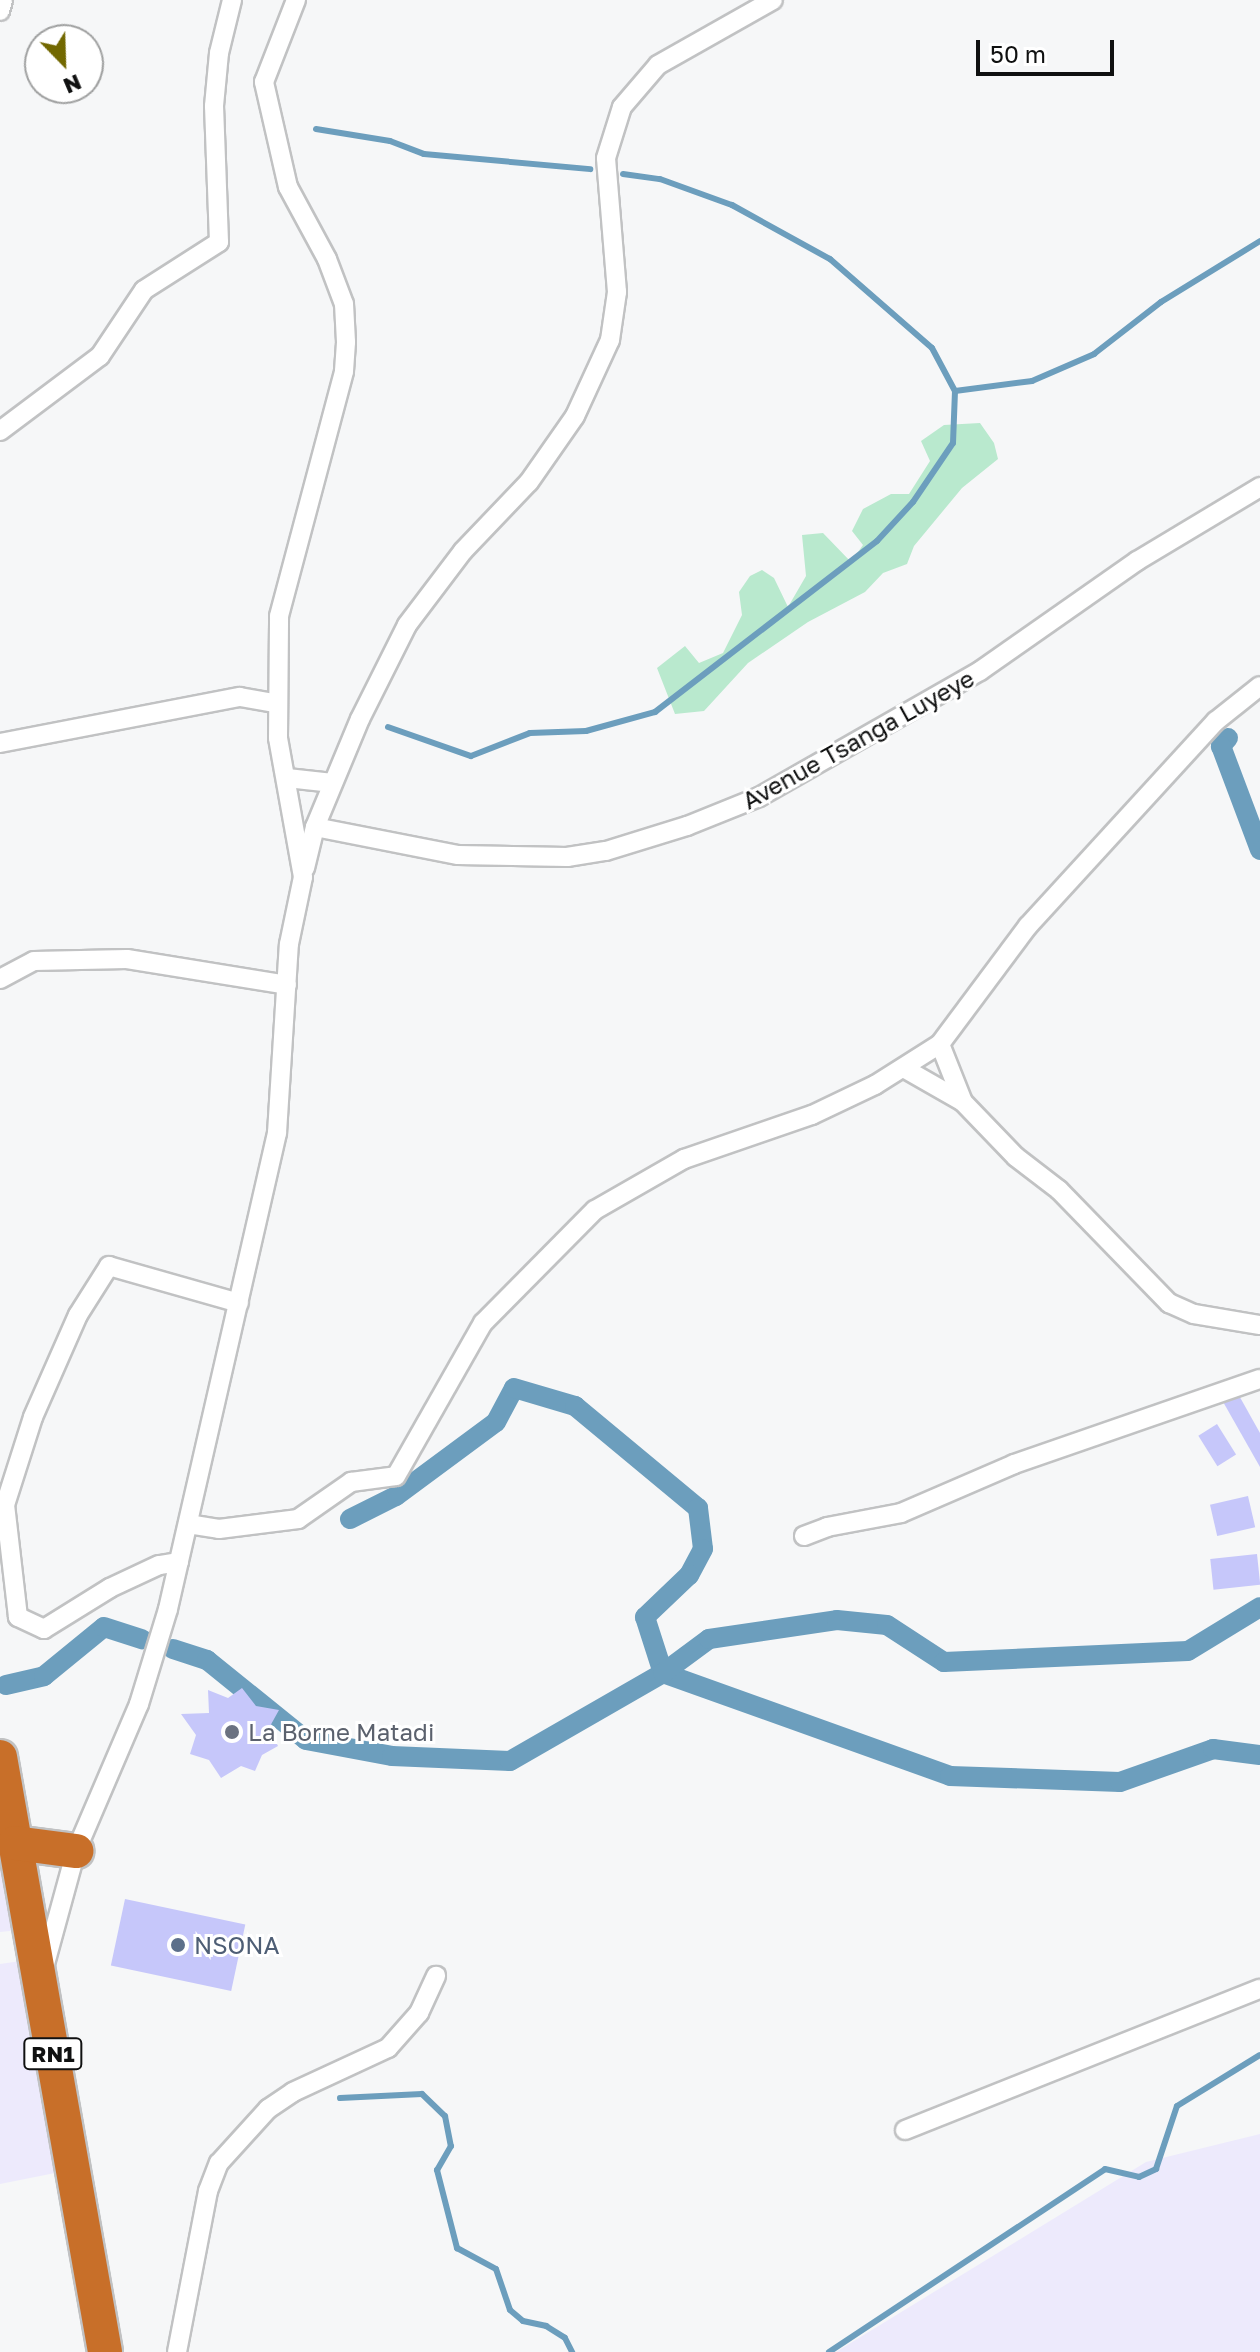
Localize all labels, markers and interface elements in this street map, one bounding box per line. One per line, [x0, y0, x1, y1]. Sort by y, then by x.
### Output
north arrow [24, 24, 104, 104]
scale bar [980, 24, 1118, 74]
text: 50 m [990, 39, 1046, 68]
text: N [60, 69, 86, 100]
street label: Avenue Tsanga Luyeye [737, 663, 979, 815]
place label: La Borne Matadi [248, 1718, 434, 1746]
marker: La Borne Matadi [223, 1723, 241, 1741]
place label: NSONA [194, 1931, 280, 1959]
marker: NSONA [169, 1936, 187, 1954]
road number: RN1 [23, 2036, 83, 2072]

